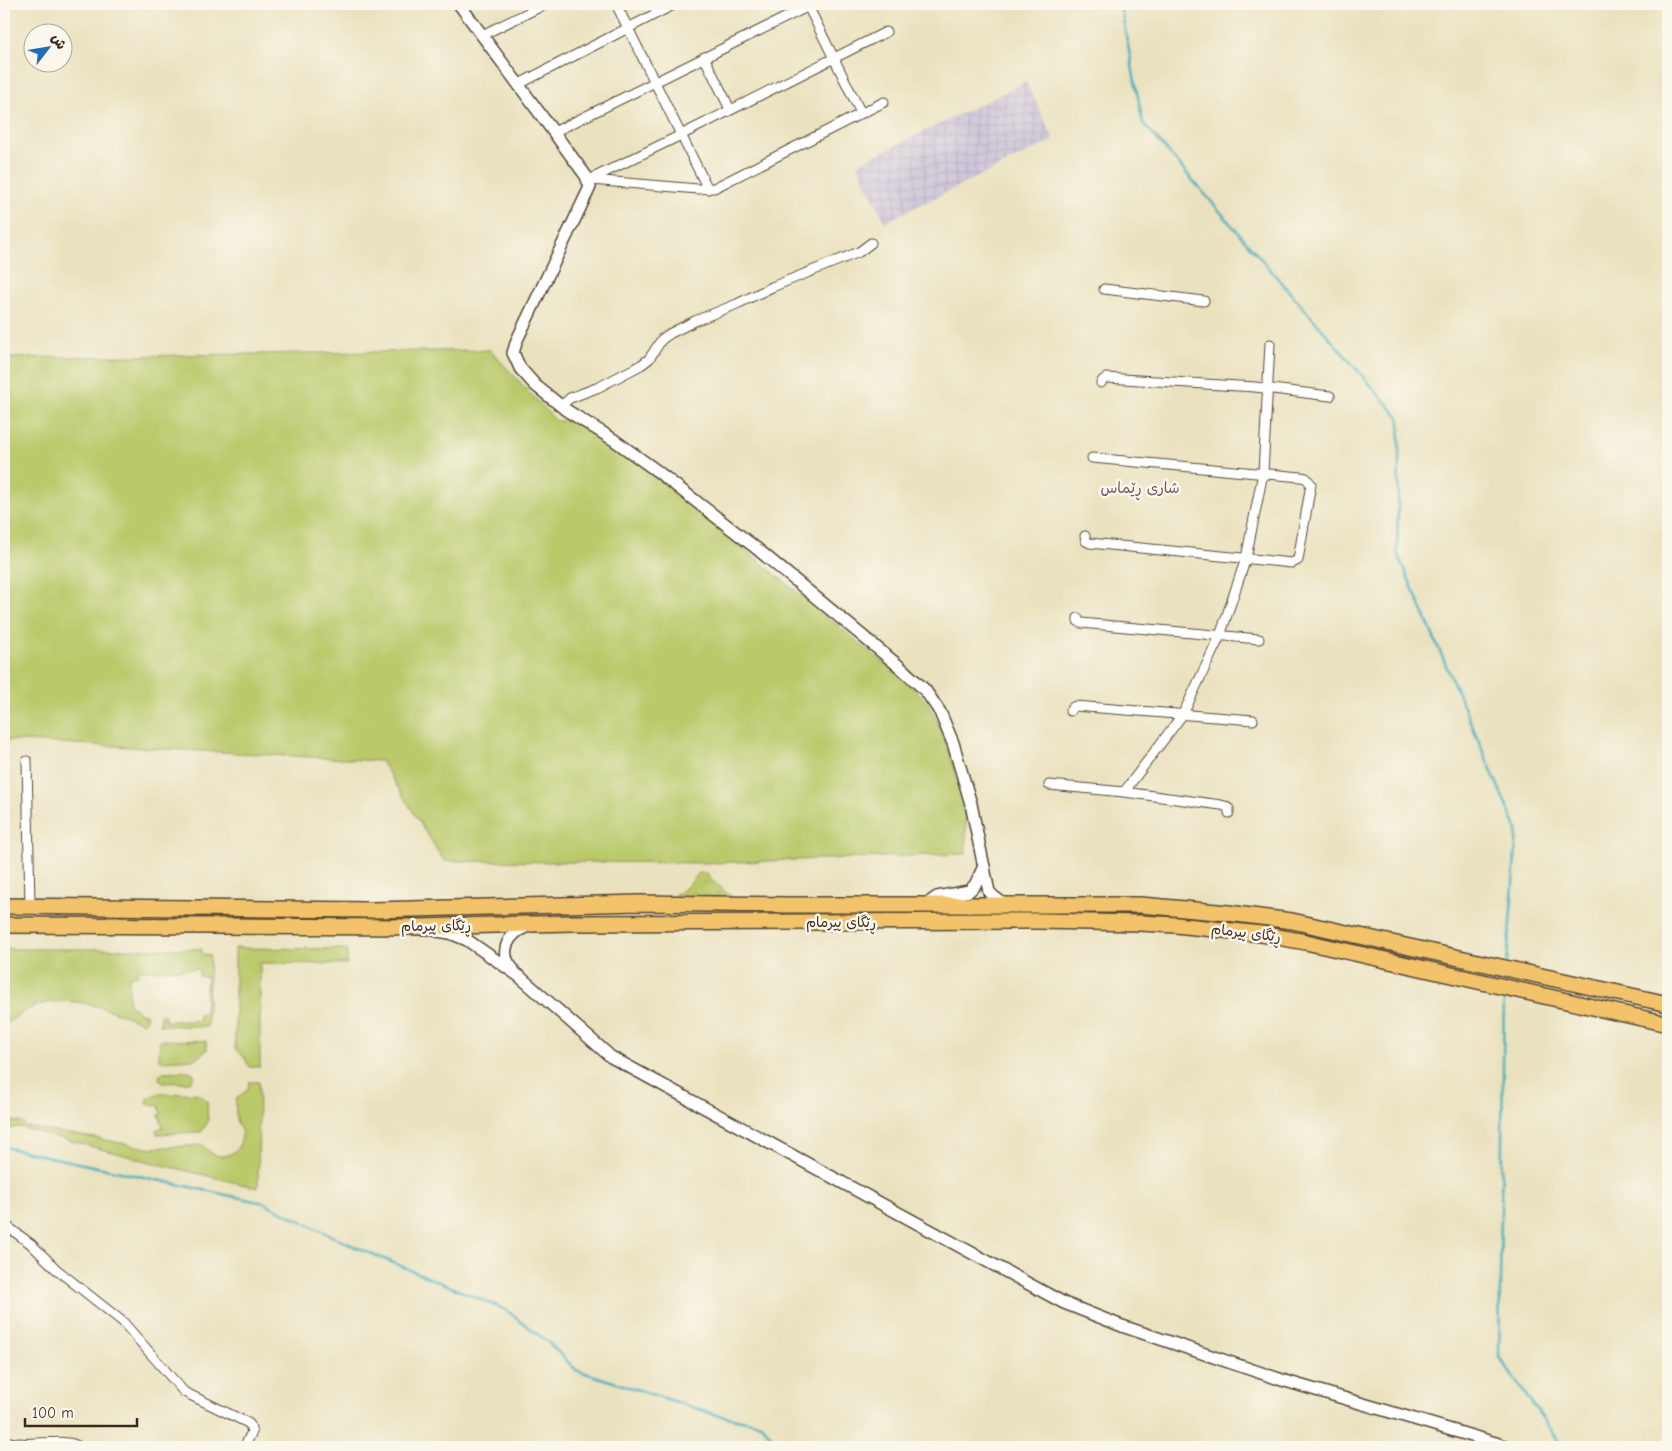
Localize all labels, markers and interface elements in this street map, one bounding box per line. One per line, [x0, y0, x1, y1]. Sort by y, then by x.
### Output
north arrow [22, 22, 72, 72]
text: ش [47, 31, 70, 53]
district label: شاری ڕێماس [1100, 479, 1180, 501]
street label: ڕێگای پیرمام [806, 914, 876, 935]
street label: ڕێگای پیرمام [401, 917, 471, 939]
street label: ڕێگای پیرمام [1210, 920, 1282, 950]
scale bar [25, 1396, 138, 1428]
text: 100 m [32, 1404, 74, 1422]

